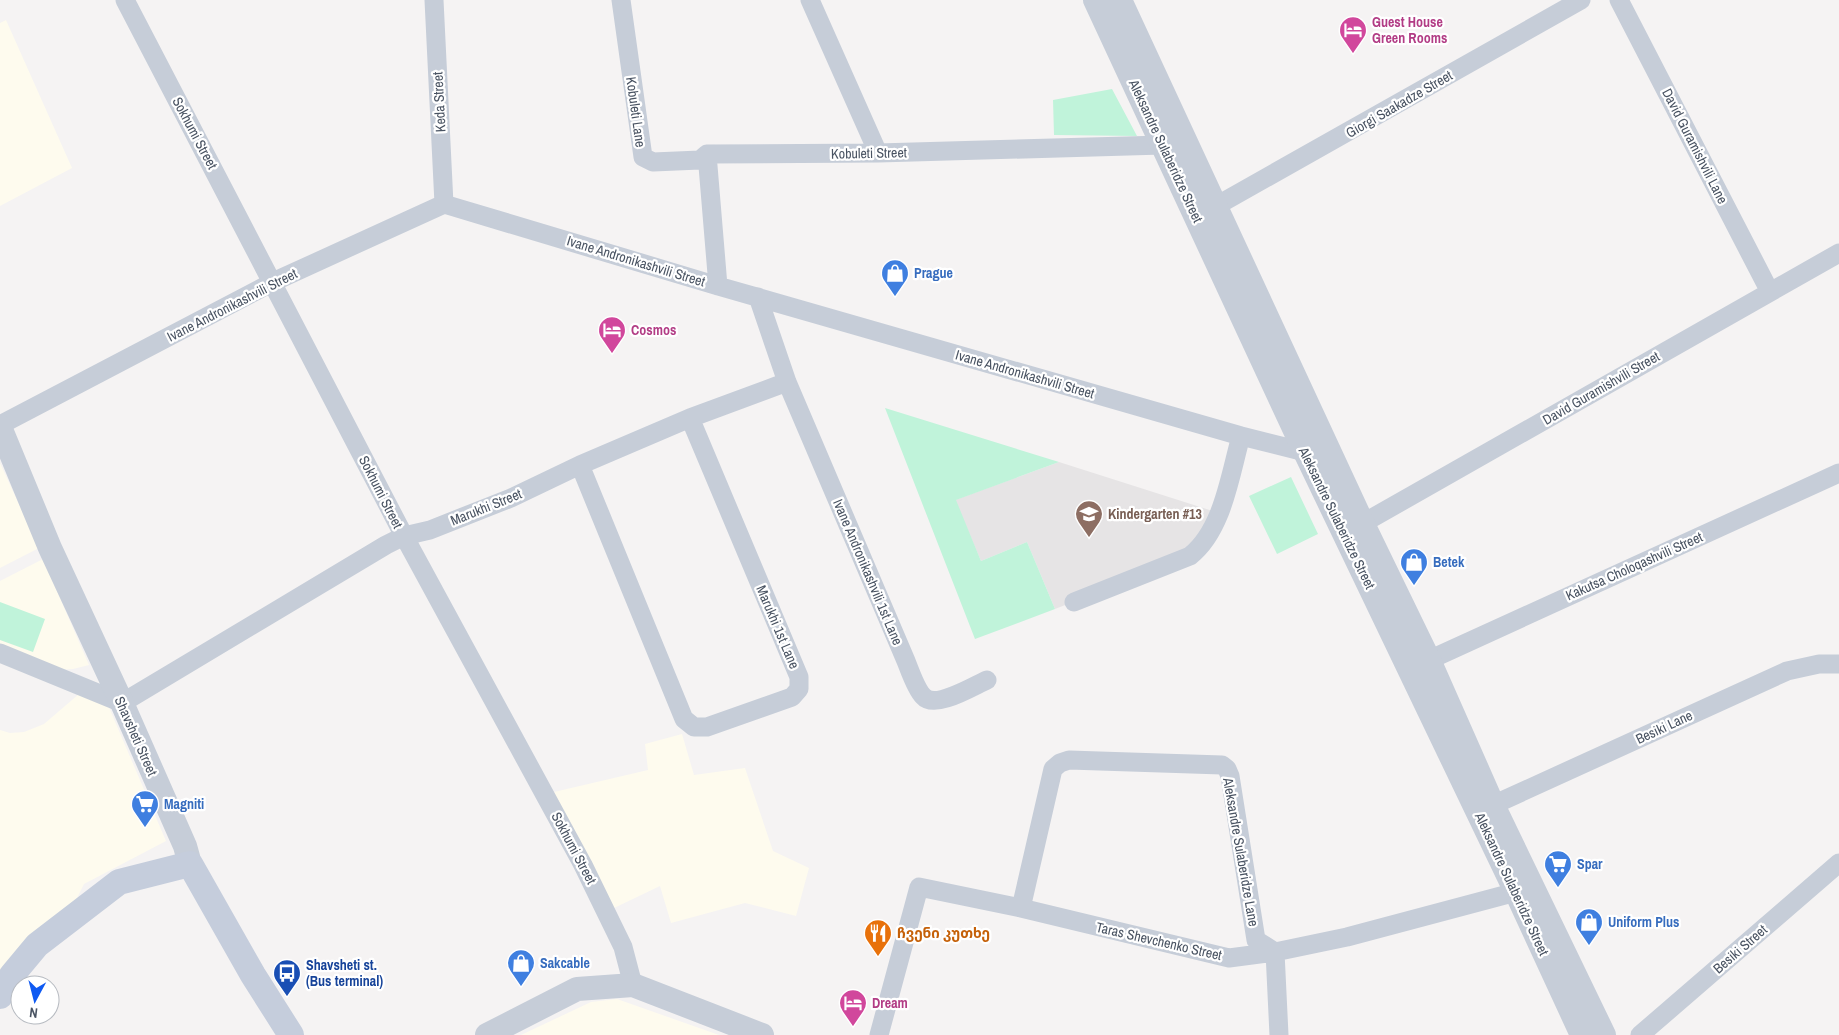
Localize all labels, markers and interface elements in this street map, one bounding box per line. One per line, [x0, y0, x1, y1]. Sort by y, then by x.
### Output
place label: Guest House Green Rooms [1372, 13, 1447, 47]
hotel icon: Guest House Green Rooms [1338, 15, 1368, 54]
street label: Giorgi Saakadze Street [1343, 66, 1455, 142]
street label: Keda Street [428, 71, 450, 133]
street label: Kobuleti Lane [622, 76, 650, 148]
street label: Aleksandre Sulaberidze Street [1125, 76, 1207, 225]
street label: David Guramishvili Lane [1658, 85, 1732, 207]
street label: Sokhumi Street [168, 94, 222, 172]
street label: Kobuleti Street [831, 143, 907, 163]
street label: Ivane Andronikashvili Street [565, 231, 707, 291]
shop icon: Prague [880, 258, 910, 297]
street label: Ivane Andronikashvili Street [164, 264, 300, 346]
place label: Prague [914, 264, 953, 282]
hotel icon: Cosmos [597, 315, 627, 354]
place label: Cosmos [631, 321, 676, 339]
street label: Ivane Andronikashvili Street [953, 346, 1097, 402]
street label: David Guramishvili Street [1539, 347, 1663, 429]
street label: Aleksandre Sulaberidze Street [1294, 443, 1379, 592]
street label: Sokhumi Street [355, 453, 407, 531]
street label: Marukhi Street [448, 485, 524, 529]
street label: Ivane Andronikashvili 1st Lane [829, 496, 907, 648]
school or university icon: Kindergarten #13 [1074, 499, 1104, 538]
place label: Kindergarten #13 [1108, 505, 1202, 523]
street label: Kakutsa Choloqashvili Street [1563, 528, 1705, 604]
shop icon: Betek [1399, 547, 1429, 586]
place label: Betek [1433, 553, 1465, 571]
street label: Marukhi 1st Lane [752, 583, 804, 671]
street label: Shavsheti Street [111, 694, 161, 778]
street label: Besiki Lane [1633, 706, 1695, 748]
street label: Aleksandre Sulaberidze Lane [1219, 775, 1263, 928]
supermarket icon: Magniti [130, 789, 160, 828]
place label: Magniti [164, 795, 204, 813]
street label: Sokhumi Street [547, 809, 601, 887]
street label: Aleksandre Sulaberidze Street [1471, 809, 1553, 958]
supermarket icon: Spar [1543, 849, 1573, 888]
place label: Spar [1577, 855, 1603, 873]
shop icon: Uniform Plus [1574, 907, 1604, 946]
place label: Uniform Plus [1608, 913, 1679, 931]
restaurant icon: ჩვენი კუთხე [863, 918, 893, 957]
street label: Taras Shevchenko Street [1094, 918, 1224, 964]
street label: Besiki Street [1709, 921, 1771, 977]
place label: ჩვენი კუთხე [897, 924, 990, 942]
shop icon: Sakcable [506, 948, 536, 987]
place label: Sakcable [540, 954, 590, 972]
place label: Shavsheti st. (Bus terminal) [306, 956, 383, 990]
bus stop icon: Shavsheti st. (Bus terminal) [272, 958, 302, 997]
north arrow [10, 975, 60, 1025]
hotel icon: Dream [838, 988, 868, 1027]
place label: Dream [872, 994, 908, 1012]
text: N [28, 1003, 39, 1022]

